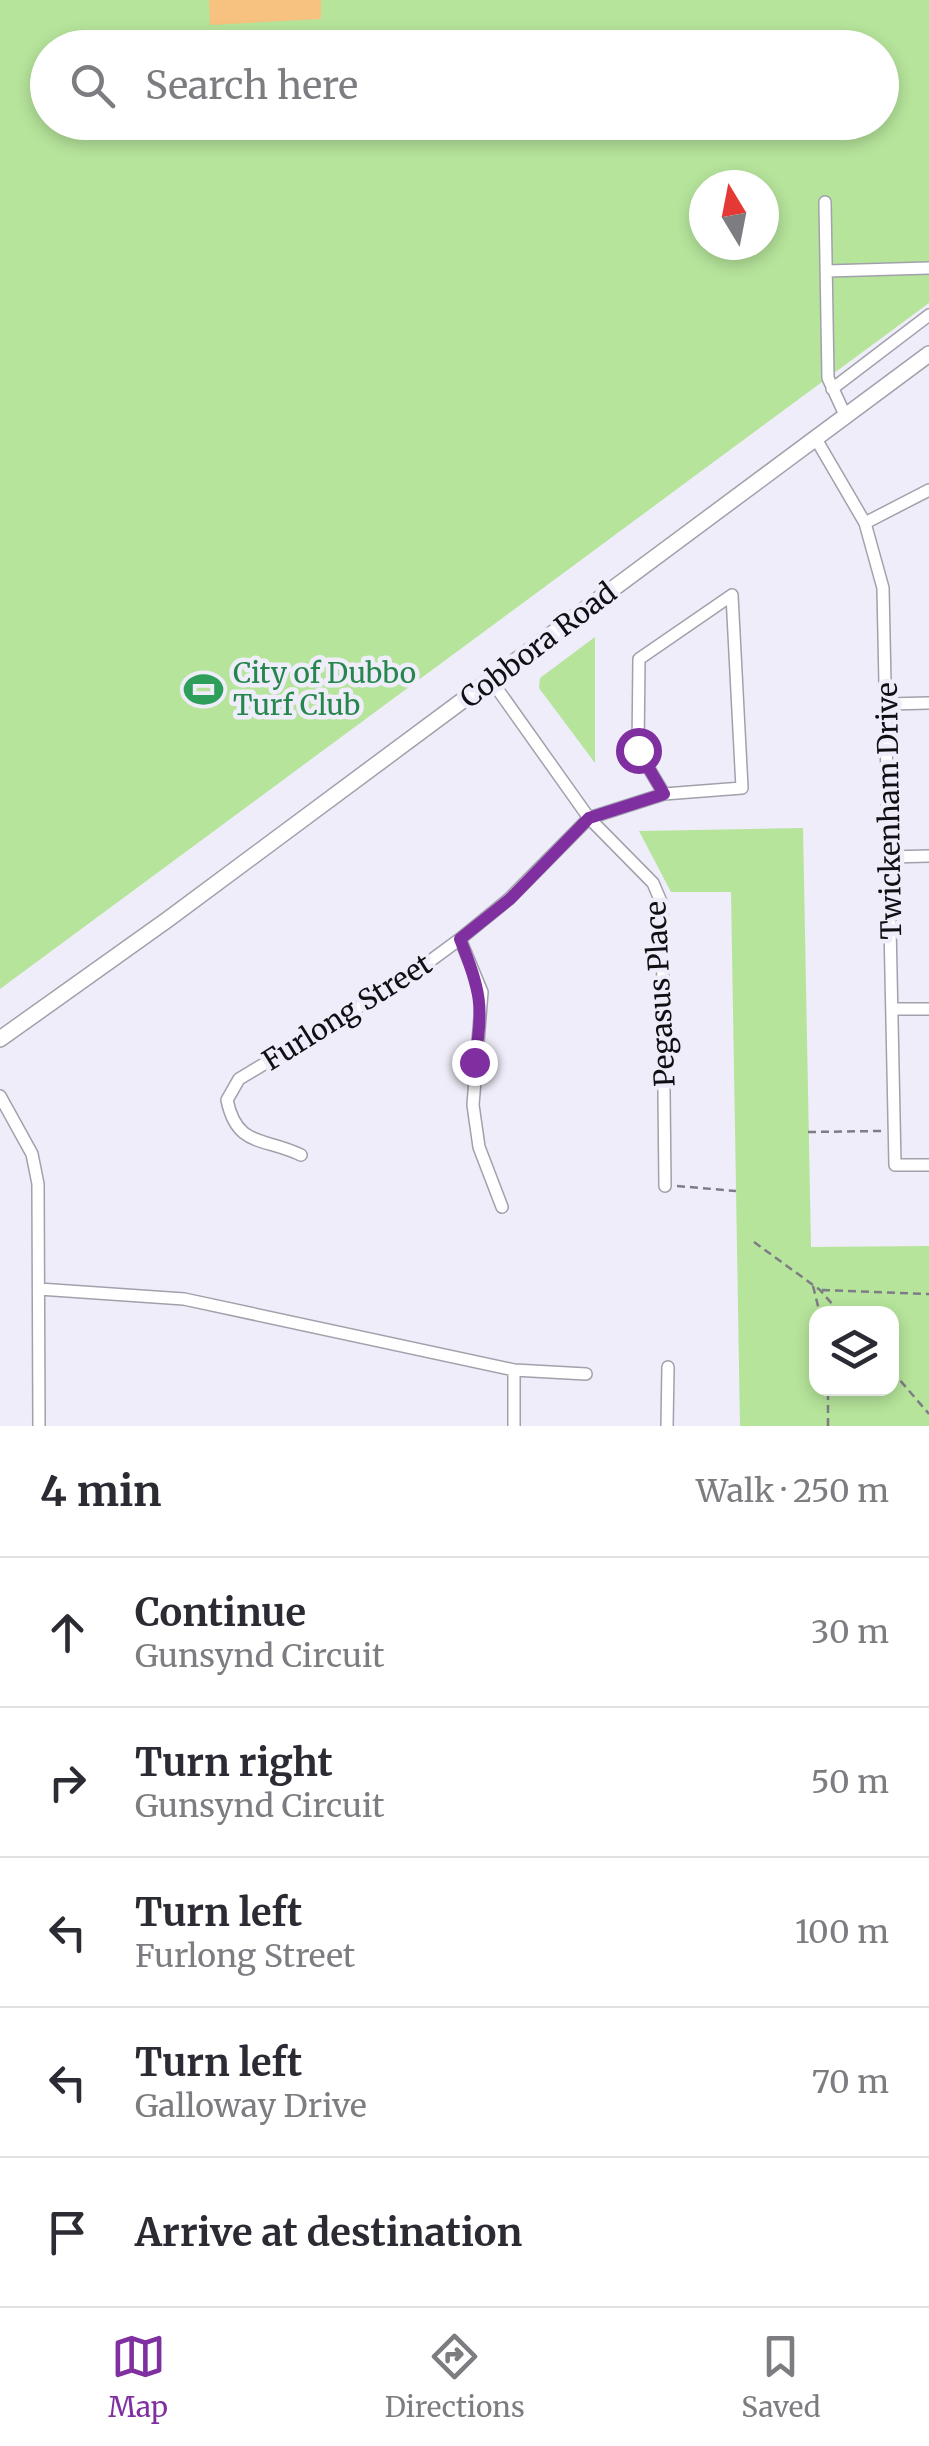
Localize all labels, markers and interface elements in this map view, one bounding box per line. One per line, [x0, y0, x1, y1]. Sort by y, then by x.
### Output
search box [30, 30, 899, 140]
icon: search [65, 58, 120, 113]
text: Search here [145, 62, 358, 109]
north arrow [689, 170, 779, 260]
street label: Cobbora Road [453, 574, 624, 716]
place label: City of Dubbo Turf Club [233, 655, 416, 723]
sports icon: City of Dubbo Turf Club [182, 668, 224, 710]
street label: Twickenham Drive [869, 682, 909, 940]
route start [616, 728, 662, 774]
street label: Pegasus Place [637, 900, 683, 1088]
street label: Furlong Street [256, 946, 438, 1078]
route end [452, 1040, 498, 1086]
map controls [809, 1306, 899, 1396]
button: layers [809, 1306, 899, 1396]
text: 4 min [40, 1465, 162, 1517]
text: Walk · 250 m [696, 1471, 889, 1511]
text: Continue [135, 1589, 306, 1636]
icon: ahead [40, 1605, 95, 1660]
text: 30 m [811, 1612, 889, 1652]
text: Gunsynd Circuit [135, 1636, 384, 1676]
text: Turn right [135, 1739, 333, 1786]
icon: right [40, 1755, 95, 1810]
text: 50 m [811, 1762, 889, 1802]
text: Gunsynd Circuit [135, 1786, 384, 1826]
text: Turn left [135, 1889, 302, 1936]
icon: left [40, 1905, 95, 1960]
text: 100 m [795, 1912, 889, 1952]
text: Furlong Street [135, 1936, 355, 1976]
text: Turn left [135, 2039, 302, 2086]
icon: left [40, 2055, 95, 2110]
text: 70 m [812, 2062, 889, 2102]
text: Galloway Drive [135, 2086, 367, 2126]
icon: arrive [40, 2205, 95, 2260]
text: Arrive at destination [135, 2209, 522, 2256]
tab: Map [108, 2329, 168, 2425]
tab: Directions [385, 2329, 525, 2425]
tab: Saved [741, 2329, 821, 2425]

